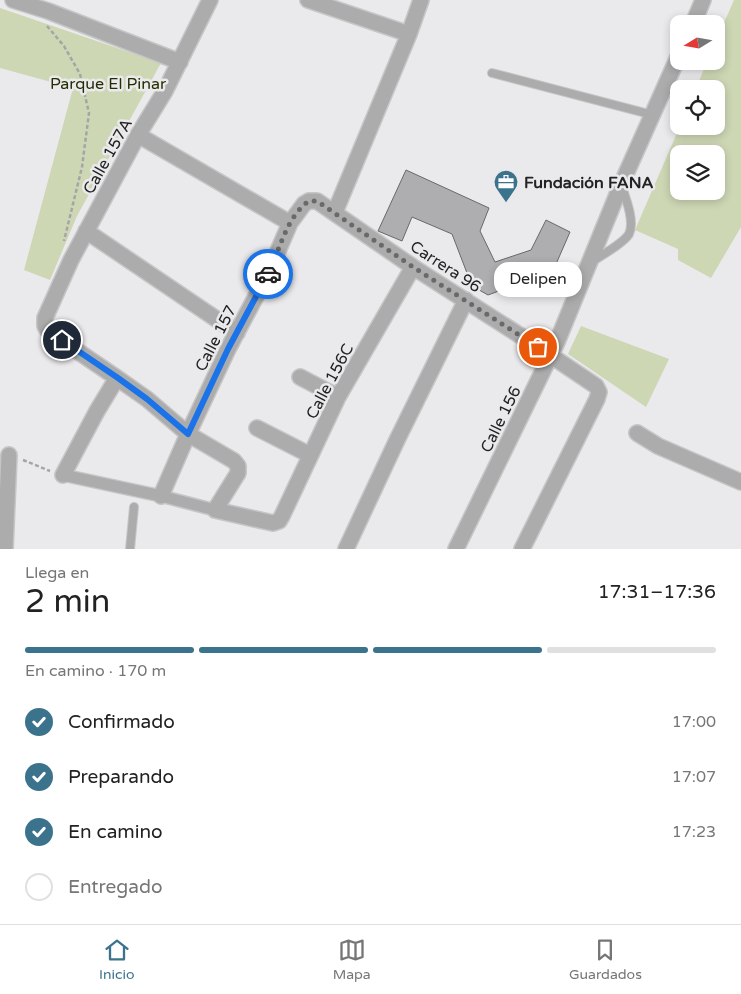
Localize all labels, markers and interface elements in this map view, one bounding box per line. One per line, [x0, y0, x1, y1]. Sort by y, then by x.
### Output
north arrow [670, 15, 725, 70]
map controls [670, 15, 725, 200]
park label: Parque El Pinar [50, 74, 167, 94]
button: locate [670, 80, 725, 135]
street label: Calle 157A [79, 115, 137, 198]
button: layers [670, 145, 725, 200]
office icon: Fundación FANA [493, 169, 519, 203]
place label: Fundación FANA [524, 173, 654, 193]
street label: Carrera 96 [406, 237, 485, 297]
courier [243, 249, 293, 299]
icon: car [254, 260, 282, 288]
callout: Delipen [494, 262, 582, 297]
text: Delipen [509, 269, 567, 289]
street label: Calle 157 [191, 302, 241, 375]
pin [41, 319, 83, 361]
icon: home [48, 326, 76, 354]
pin [517, 326, 559, 368]
icon: bag [524, 333, 552, 361]
street label: Calle 156C [302, 340, 358, 423]
street label: Calle 156 [476, 383, 526, 456]
text: Llega en [25, 563, 89, 583]
text: 17:31–17:36 [598, 581, 716, 603]
text: 2 min [25, 583, 110, 621]
text: En camino · 170 m [25, 661, 166, 681]
icon: check [25, 708, 53, 736]
text: Confirmado [68, 711, 175, 733]
text: 17:00 [672, 712, 716, 732]
icon: check [25, 763, 53, 791]
text: Preparando [68, 766, 174, 788]
text: 17:07 [672, 767, 716, 787]
icon: check [25, 818, 53, 846]
text: En camino [68, 821, 163, 843]
text: 17:23 [672, 822, 716, 842]
text: Entregado [68, 876, 163, 898]
tab: Inicio [99, 936, 134, 983]
tab: Mapa [333, 936, 371, 983]
tab: Guardados [569, 936, 642, 983]

